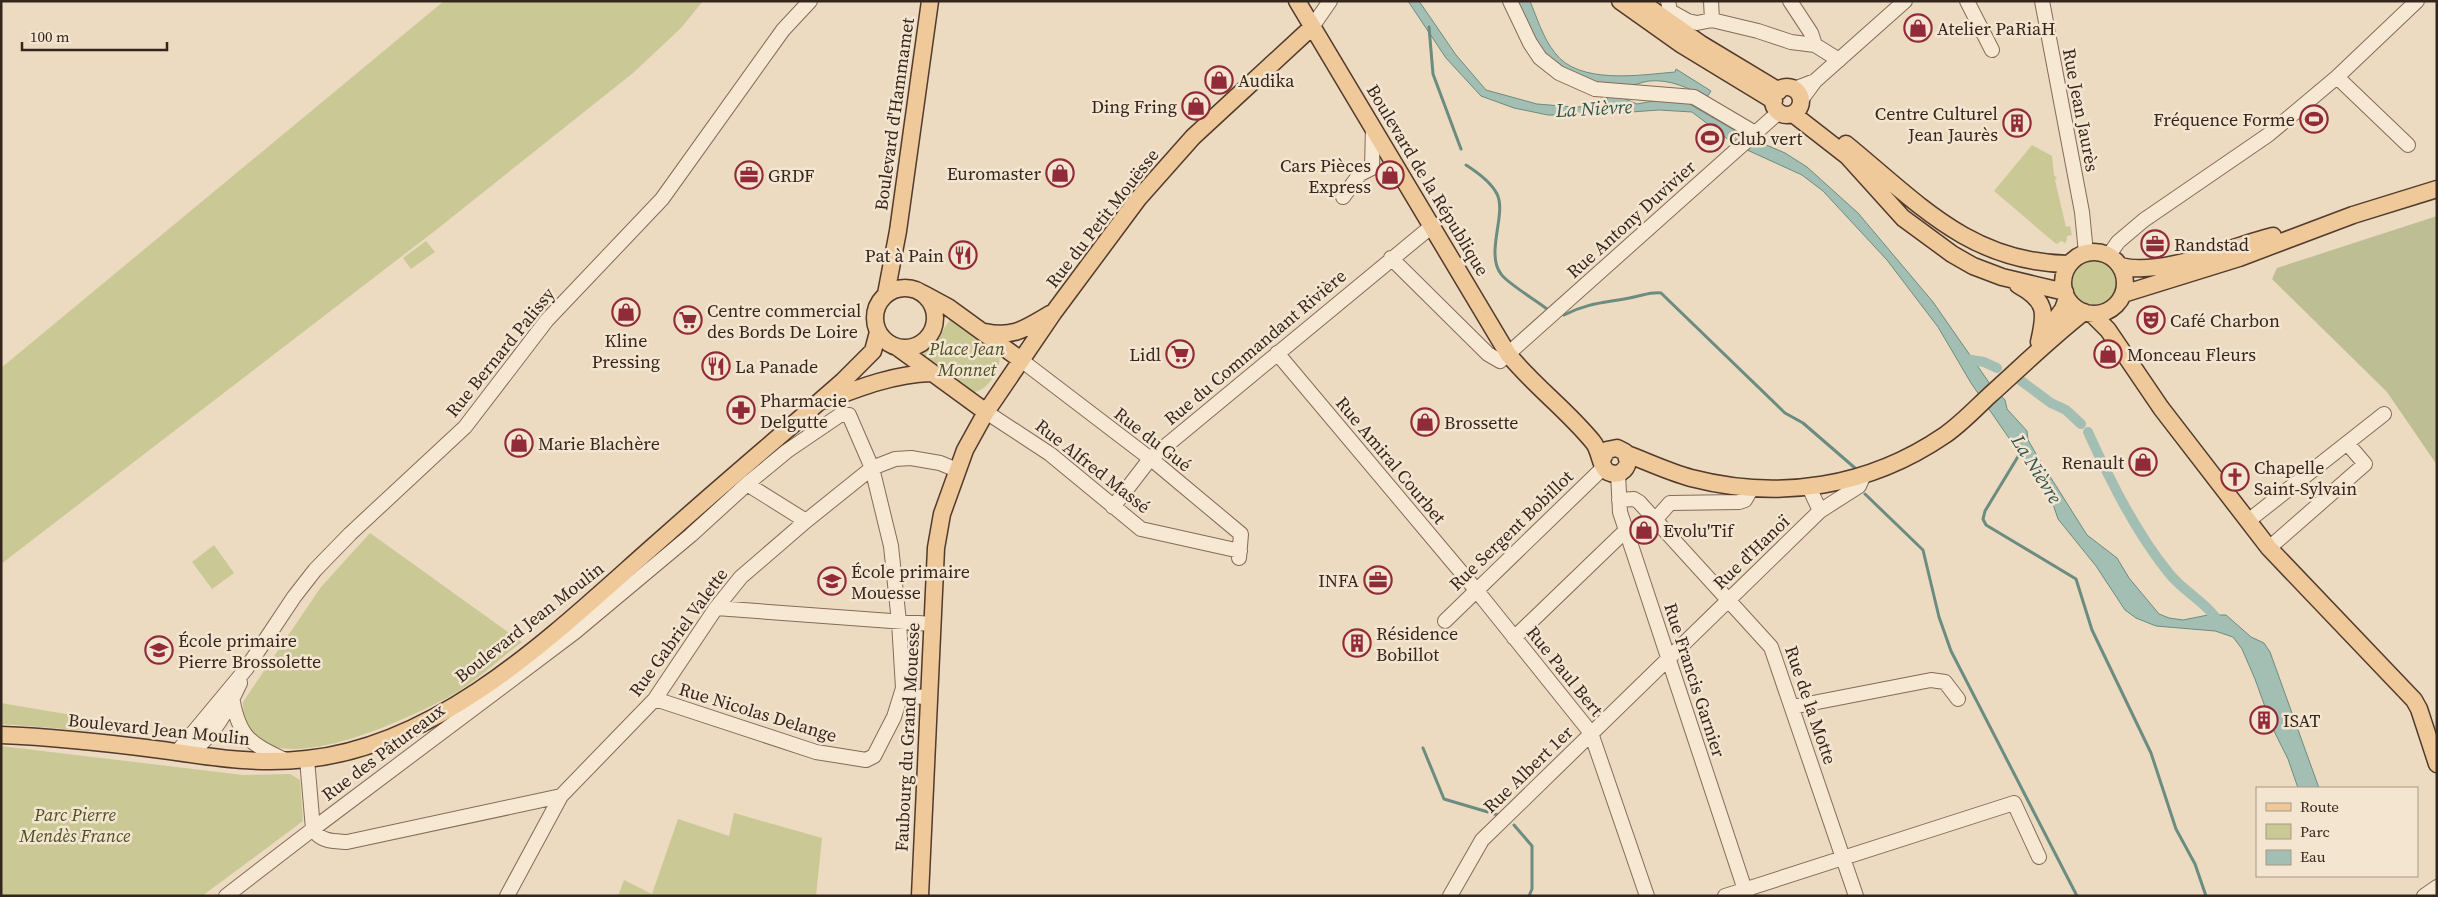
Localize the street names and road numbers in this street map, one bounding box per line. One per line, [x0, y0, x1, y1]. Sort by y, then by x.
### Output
street label: Boulevard d'Hammamet [868, 16, 920, 212]
street label: Rue Jean Jaurès [2057, 46, 2105, 174]
street label: Boulevard de la République [1361, 79, 1495, 281]
street label: Rue du Petit Mouësse [1040, 143, 1164, 293]
street label: Rue Antony Duvivier [1561, 154, 1701, 284]
street label: Rue du Commandant Rivière [1159, 263, 1351, 431]
street label: Rue Bernard Palissy [440, 281, 561, 422]
street label: Rue Amiral Courbet [1330, 391, 1452, 529]
street label: Rue du Gué [1109, 401, 1197, 477]
street label: Rue Alfred Massé [1030, 413, 1156, 519]
street label: Rue Sergent Bobillot [1444, 464, 1579, 596]
street label: Rue d'Hanoï [1707, 509, 1795, 595]
street label: Boulevard Jean Moulin [449, 556, 609, 688]
street label: Rue Gabriel Valette [623, 563, 733, 701]
street label: Rue Francis Garnier [1658, 600, 1732, 761]
street label: Rue Paul Bert [1521, 621, 1609, 721]
street label: Faubourg du Grand Mouesse [889, 622, 925, 852]
street label: Rue de la Motte [1779, 642, 1843, 768]
street label: Rue Nicolas Delange [676, 676, 840, 748]
street label: Rue des Pâtureaux [316, 697, 450, 807]
street label: Boulevard Jean Moulin [67, 707, 251, 751]
street label: Rue Albert 1er [1478, 719, 1579, 818]

